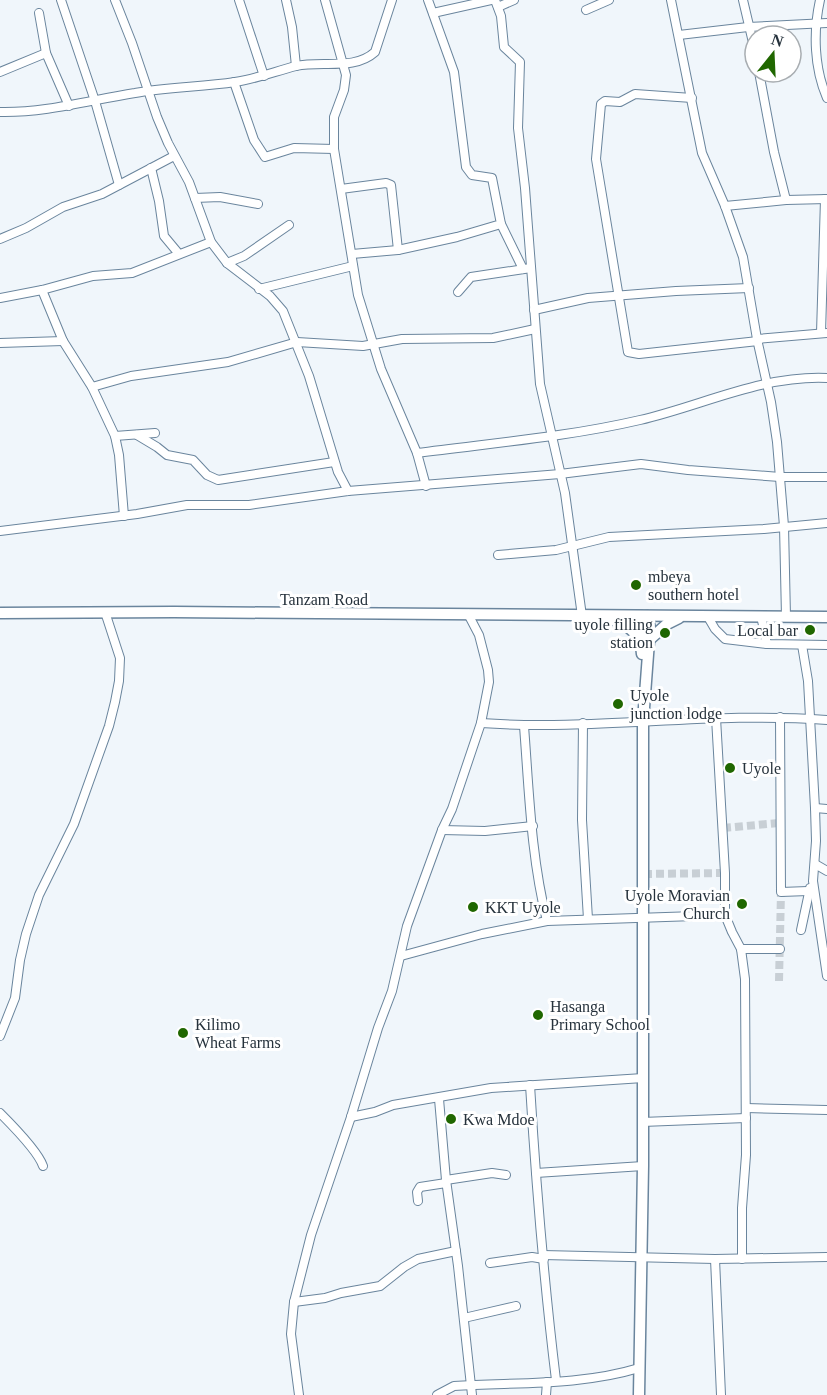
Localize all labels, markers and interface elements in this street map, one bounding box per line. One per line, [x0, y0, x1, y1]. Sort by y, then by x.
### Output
north arrow [743, 24, 803, 84]
text: N [769, 30, 786, 50]
place label: mbeya southern hotel [648, 568, 740, 603]
marker: mbeya southern hotel [629, 578, 643, 592]
street label: Tanzam Road [280, 591, 368, 608]
place label: uyole filling station [574, 616, 653, 651]
place label: Local bar [737, 622, 799, 639]
marker: Local bar [803, 623, 817, 637]
marker: uyole filling station [658, 626, 672, 640]
place label: Uyole junction lodge [629, 687, 722, 723]
marker: Uyole junction lodge [611, 697, 625, 711]
place label: Uyole [742, 760, 781, 778]
marker: Uyole [723, 761, 737, 775]
place label: Uyole Moravian Church [625, 887, 730, 922]
marker: Uyole Moravian Church [735, 897, 749, 911]
place label: KKT Uyole [485, 899, 561, 917]
marker: KKT Uyole [466, 900, 480, 914]
place label: Hasanga Primary School [550, 998, 651, 1034]
marker: Hasanga Primary School [531, 1008, 545, 1022]
place label: Kilimo Wheat Farms [195, 1016, 281, 1051]
marker: Kilimo Wheat Farms [176, 1026, 190, 1040]
place label: Kwa Mdoe [463, 1111, 535, 1128]
marker: Kwa Mdoe [444, 1112, 458, 1126]

